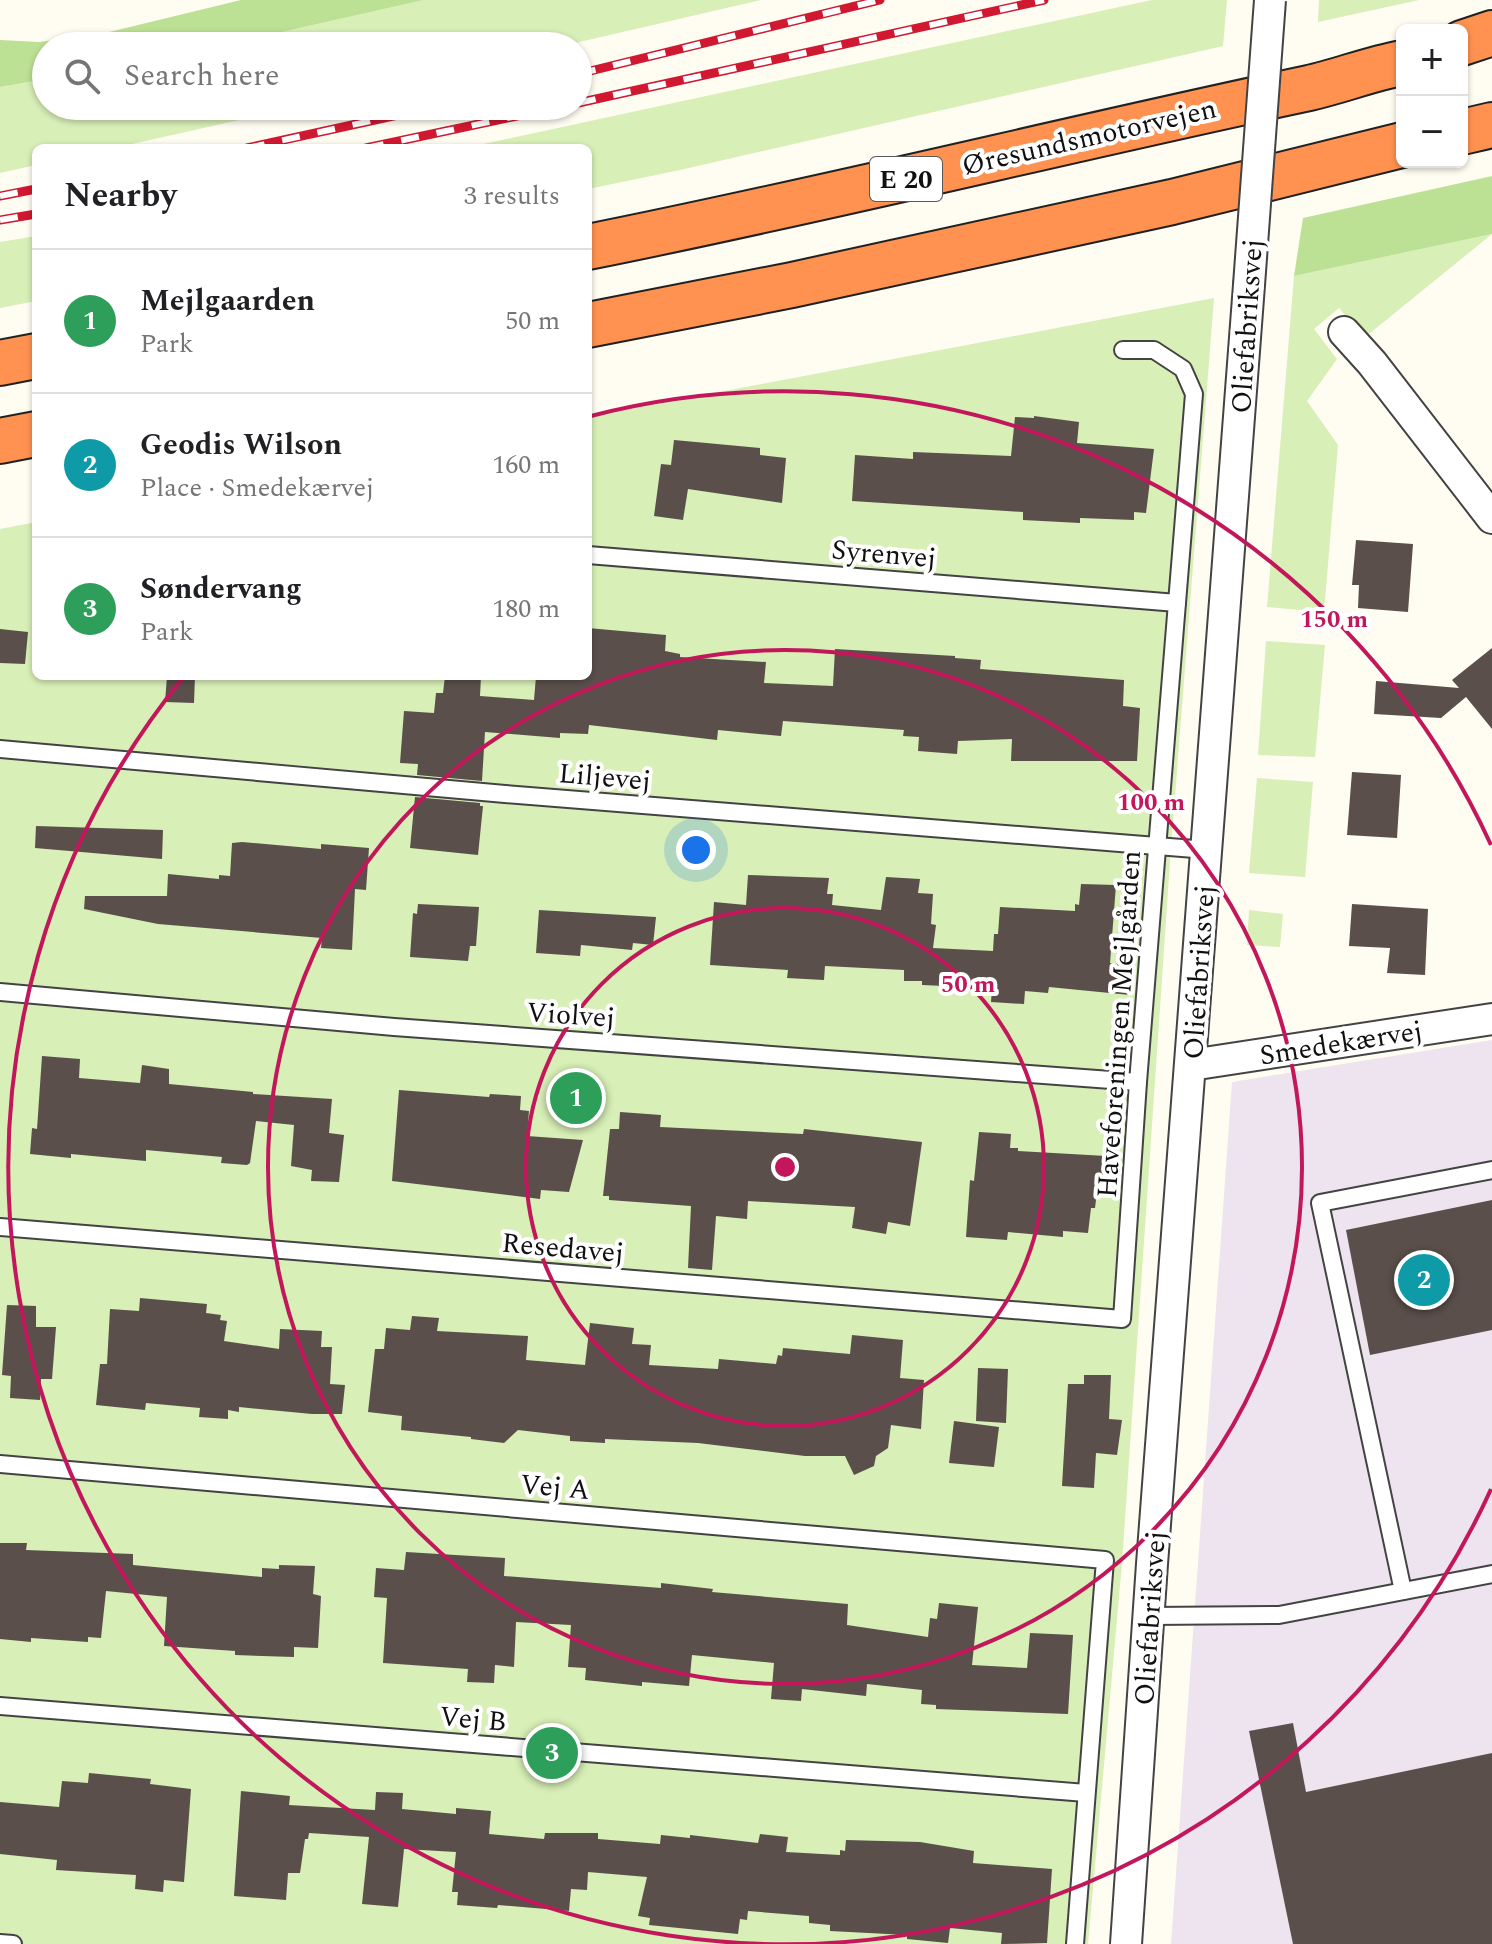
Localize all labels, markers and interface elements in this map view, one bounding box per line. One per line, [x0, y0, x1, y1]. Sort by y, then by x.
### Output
map controls [1396, 24, 1468, 168]
button: + [1396, 24, 1468, 96]
search box [32, 32, 592, 120]
text: Search here [124, 53, 280, 99]
icon: search [60, 54, 104, 98]
street label: Øresundsmotorvejen [958, 87, 1221, 188]
button: − [1396, 96, 1468, 168]
road number: E 20 [870, 157, 942, 201]
text: Nearby [64, 170, 177, 222]
text: 3 results [464, 176, 560, 216]
street label: Oliefabriksvej [1220, 237, 1275, 415]
text: Mejlgaarden [140, 278, 315, 324]
text: 1 [83, 301, 97, 341]
text: 50 m [505, 301, 560, 341]
text: Park [140, 324, 194, 364]
text: Geodis Wilson [140, 422, 342, 468]
text: 2 [83, 445, 97, 485]
text: 160 m [492, 445, 560, 485]
text: Place · Smedekærvej [140, 468, 374, 508]
street label: Syrenvej [830, 528, 938, 581]
text: Søndervang [140, 566, 302, 612]
text: 3 [83, 589, 97, 629]
text: 180 m [492, 589, 560, 629]
text: 150 m [1300, 602, 1368, 638]
text: Park [140, 612, 194, 652]
street label: Liljevej [557, 752, 653, 803]
text: 100 m [1117, 785, 1185, 821]
your location [676, 830, 716, 870]
street label: Haveforeningen Mejlgården [1086, 849, 1153, 1199]
street label: Oliefabriksvej [1172, 883, 1227, 1061]
text: 50 m [941, 967, 996, 1003]
street label: Violvej [525, 991, 617, 1040]
street label: Smedekærvej [1257, 1009, 1426, 1078]
pin: 1 [550, 1068, 602, 1128]
centre of rings [771, 1153, 799, 1181]
street label: Resedavej [500, 1222, 626, 1275]
pin: 2 [1398, 1250, 1450, 1310]
street label: Vej A [518, 1463, 591, 1512]
street label: Oliefabriksvej [1123, 1529, 1178, 1707]
street label: Vej B [438, 1695, 508, 1744]
pin: 3 [526, 1723, 578, 1783]

